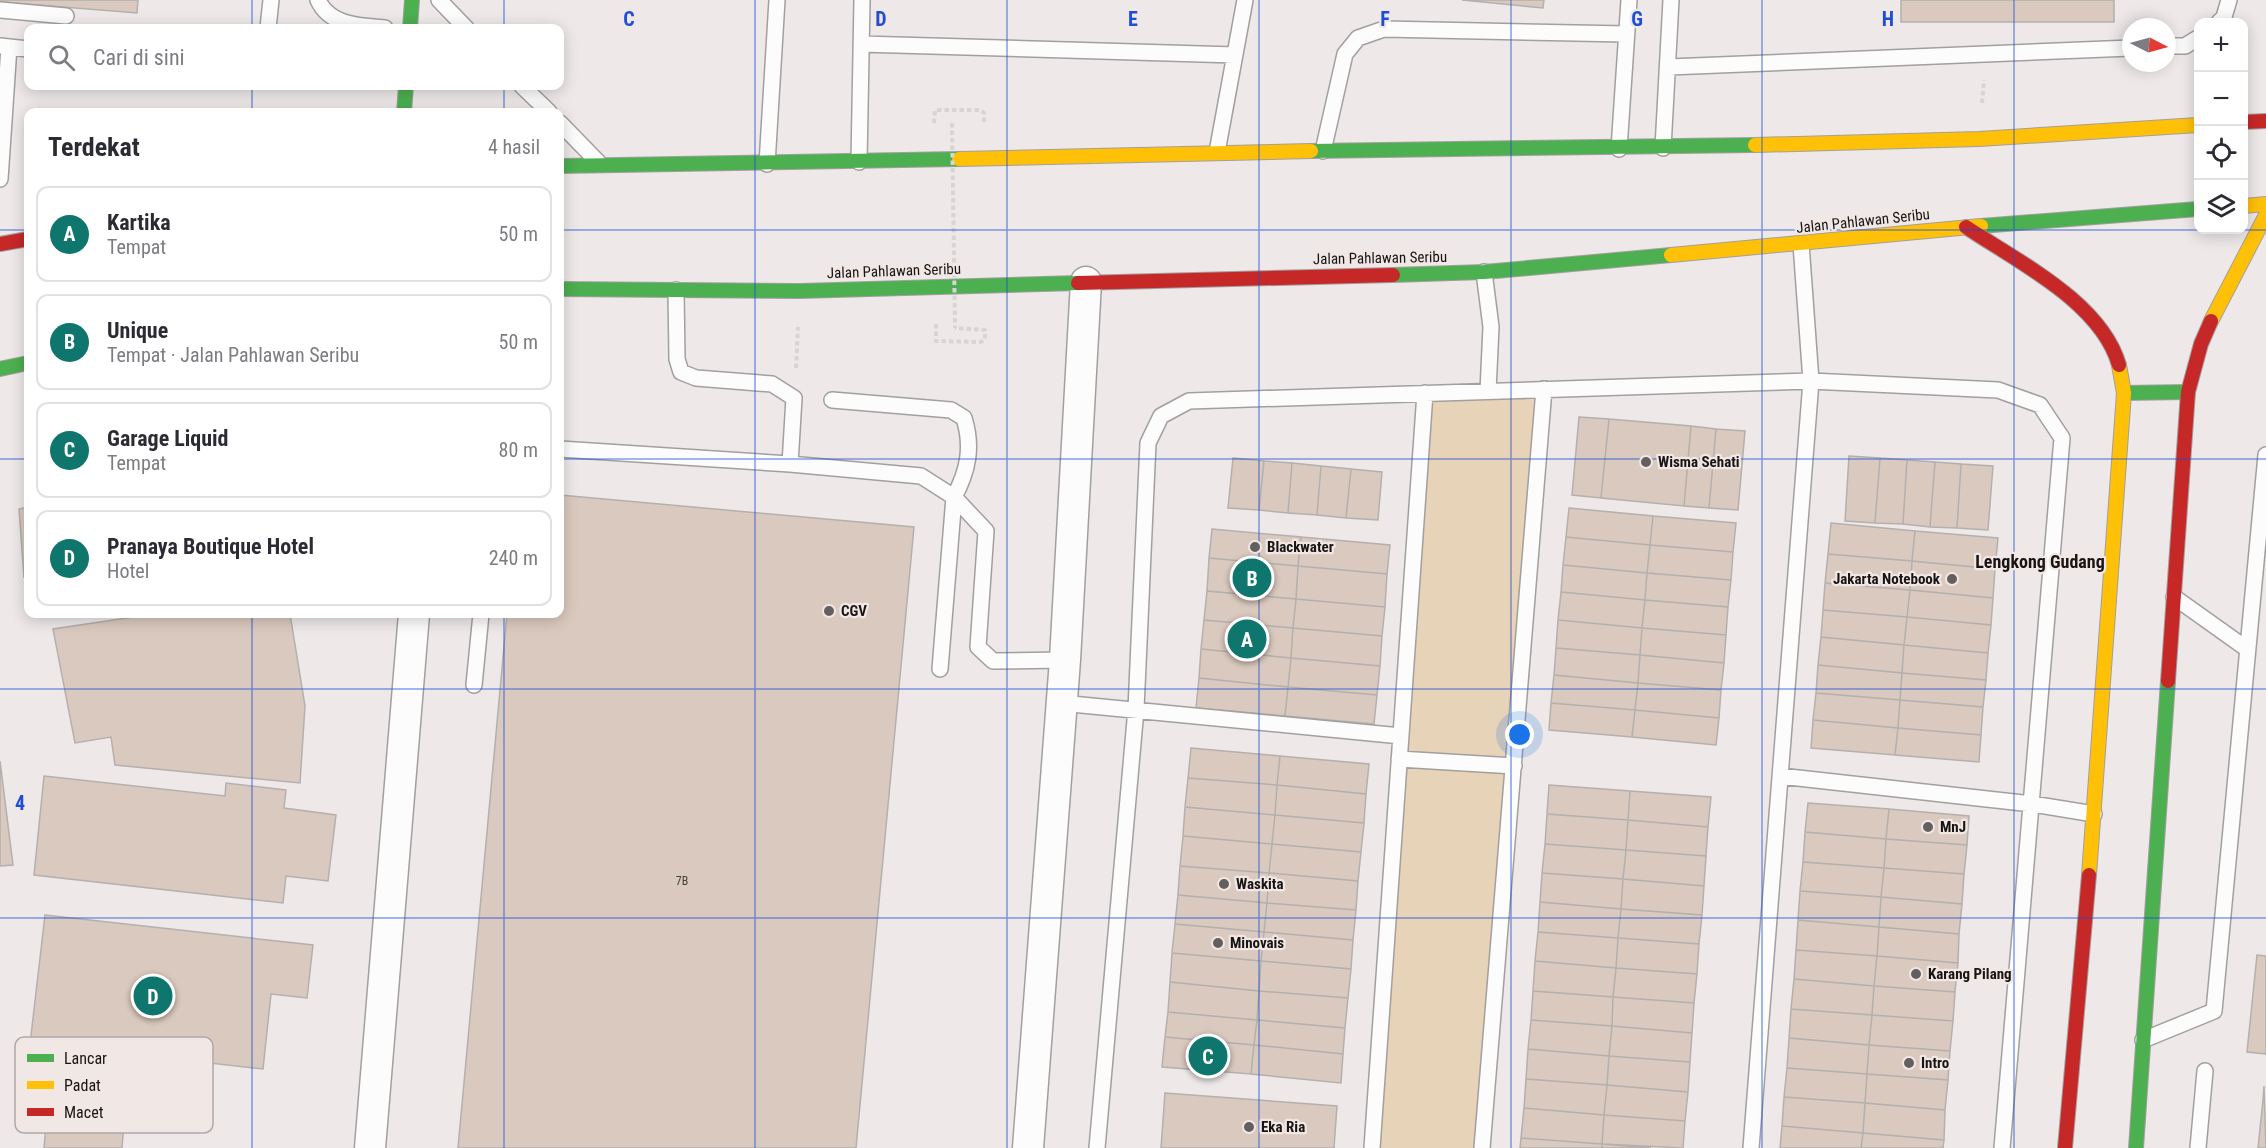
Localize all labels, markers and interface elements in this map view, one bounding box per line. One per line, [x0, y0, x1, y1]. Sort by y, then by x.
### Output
text: C [623, 7, 635, 31]
text: D [875, 7, 887, 31]
text: E [1128, 7, 1138, 31]
text: F [1380, 7, 1390, 31]
text: G [1631, 7, 1643, 31]
text: H [1882, 7, 1894, 31]
north arrow [2122, 18, 2176, 72]
map controls [2194, 18, 2248, 234]
button: + [2194, 18, 2248, 72]
search box [24, 24, 564, 90]
icon: search [45, 41, 78, 74]
text: Cari di sini [93, 45, 185, 70]
button: − [2194, 72, 2248, 126]
button: locate [2194, 126, 2248, 180]
text: Terdekat [48, 132, 140, 162]
text: 4 hasil [488, 135, 540, 159]
button: layers [2194, 180, 2248, 234]
street label: Jalan Pahlawan Seribu [1795, 205, 1931, 237]
text: Kartika [107, 210, 171, 235]
text: A [64, 222, 75, 246]
text: 50 m [499, 222, 538, 246]
text: Tempat [107, 235, 166, 259]
street label: Jalan Pahlawan Seribu [1313, 248, 1447, 268]
street label: Jalan Pahlawan Seribu [827, 260, 961, 282]
text: Unique [107, 318, 168, 343]
text: B [64, 330, 75, 354]
text: 50 m [499, 330, 538, 354]
text: Tempat · Jalan Pahlawan Seribu [107, 343, 359, 367]
text: Garage Liquid [107, 426, 229, 451]
text: C [64, 438, 75, 462]
text: 80 m [499, 438, 538, 462]
text: Tempat [107, 451, 166, 475]
place label: Wisma Sehati [1658, 453, 1740, 471]
marker: Wisma Sehati [1639, 455, 1653, 469]
text: Pranaya Boutique Hotel [107, 534, 314, 559]
place label: Blackwater [1267, 538, 1334, 556]
marker: Blackwater [1248, 540, 1262, 554]
text: D [64, 546, 75, 570]
text: 240 m [489, 546, 538, 570]
district label: Lengkong Gudang [1975, 551, 2105, 572]
pin: B [1232, 556, 1272, 600]
text: Hotel [107, 559, 149, 583]
place label: Jakarta Notebook [1833, 570, 1941, 588]
marker: Jakarta Notebook [1945, 572, 1959, 586]
place label: CGV [841, 602, 867, 620]
marker: CGV [822, 604, 836, 618]
pin: A [1228, 616, 1266, 662]
your location [1505, 720, 1534, 749]
text: 4 [15, 791, 25, 815]
place label: MnJ [1940, 818, 1966, 836]
marker: MnJ [1921, 820, 1935, 834]
house number: 7B [676, 874, 688, 888]
place label: Waskita [1236, 875, 1284, 893]
marker: Waskita [1217, 877, 1231, 891]
place label: Minovais [1230, 934, 1284, 952]
marker: Minovais [1211, 936, 1225, 950]
place label: Karang Pilang [1928, 965, 2012, 983]
marker: Karang Pilang [1909, 967, 1923, 981]
pin: D [134, 974, 172, 1018]
pin: C [1188, 1034, 1228, 1078]
legend [15, 1037, 213, 1133]
text: Lancar [64, 1049, 107, 1068]
place label: Intro [1921, 1054, 1949, 1072]
marker: Intro [1902, 1056, 1916, 1070]
text: Padat [64, 1076, 101, 1095]
text: Macet [64, 1103, 104, 1122]
place label: Eka Ria [1261, 1118, 1305, 1136]
marker: Eka Ria [1242, 1120, 1256, 1134]

